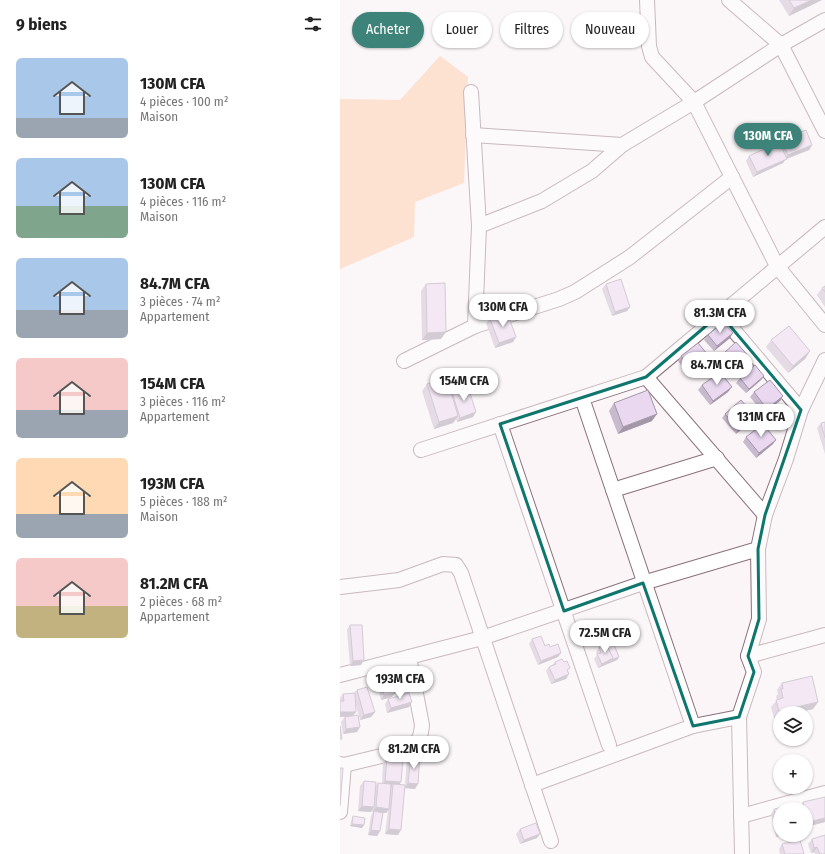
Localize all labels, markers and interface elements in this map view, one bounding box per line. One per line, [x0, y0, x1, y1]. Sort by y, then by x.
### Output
chip: Acheter [352, 12, 424, 48]
chip: Louer [432, 12, 492, 48]
chip: Filtres [500, 12, 563, 48]
chip: Nouveau [571, 12, 649, 48]
icon: filters [302, 13, 324, 35]
text: 9 biens [16, 14, 67, 35]
text: 130M CFA [140, 73, 205, 94]
icon: home [48, 74, 96, 122]
text: 4 pièces · 100 m² [140, 94, 228, 109]
text: Maison [140, 109, 178, 124]
pin: 130M CFA [727, 123, 809, 157]
text: 130M CFA [743, 128, 793, 143]
text: 130M CFA [140, 173, 205, 194]
icon: home [48, 174, 96, 222]
text: 4 pièces · 116 m² [140, 194, 226, 209]
text: Maison [140, 209, 178, 224]
text: 84.7M CFA [140, 273, 209, 294]
icon: home [48, 274, 96, 322]
text: 3 pièces · 74 m² [140, 294, 221, 309]
pin: 130M CFA [462, 294, 544, 328]
text: 130M CFA [478, 299, 528, 314]
pin: 81.3M CFA [674, 300, 766, 334]
text: 81.3M CFA [694, 305, 746, 320]
text: Appartement [140, 309, 209, 324]
pin: 84.7M CFA [671, 352, 763, 386]
text: 84.7M CFA [690, 357, 744, 372]
pin: 154M CFA [423, 368, 505, 402]
text: 154M CFA [140, 373, 205, 394]
text: 154M CFA [439, 373, 489, 388]
icon: home [48, 374, 96, 422]
text: 3 pièces · 116 m² [140, 394, 226, 409]
pin: 131M CFA [720, 404, 802, 438]
text: Appartement [140, 409, 209, 424]
text: 131M CFA [737, 409, 785, 424]
text: 193M CFA [140, 473, 204, 494]
icon: home [48, 474, 96, 522]
text: 5 pièces · 188 m² [140, 494, 228, 509]
text: Maison [140, 509, 178, 524]
text: 81.2M CFA [140, 573, 208, 594]
icon: home [48, 574, 96, 622]
text: 2 pièces · 68 m² [140, 594, 222, 609]
text: Appartement [140, 609, 209, 624]
pin: 72.5M CFA [559, 620, 651, 654]
text: 72.5M CFA [579, 625, 631, 640]
pin: 193M CFA [359, 666, 441, 700]
text: 193M CFA [375, 671, 425, 686]
map controls [773, 706, 813, 842]
button: layers [773, 706, 813, 746]
pin: 81.2M CFA [368, 736, 460, 770]
text: 81.2M CFA [388, 741, 440, 756]
button: + [773, 754, 813, 794]
button: − [773, 802, 813, 842]

